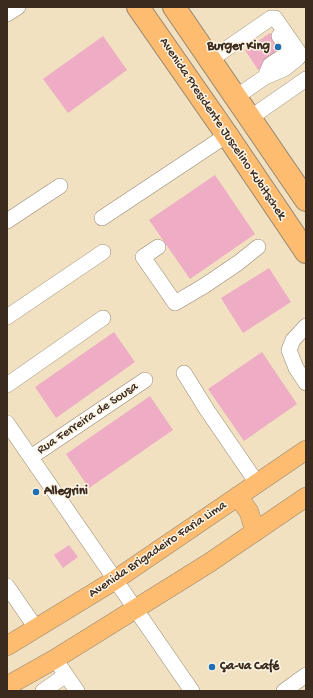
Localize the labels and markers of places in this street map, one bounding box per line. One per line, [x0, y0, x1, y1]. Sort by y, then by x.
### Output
place label: Burger King [207, 39, 270, 55]
marker: Burger King [273, 42, 283, 52]
place label: Allegrini [44, 484, 88, 500]
marker: Allegrini [31, 487, 41, 497]
place label: Ça-va Café [220, 659, 279, 675]
marker: Ça-va Café [207, 662, 217, 672]

